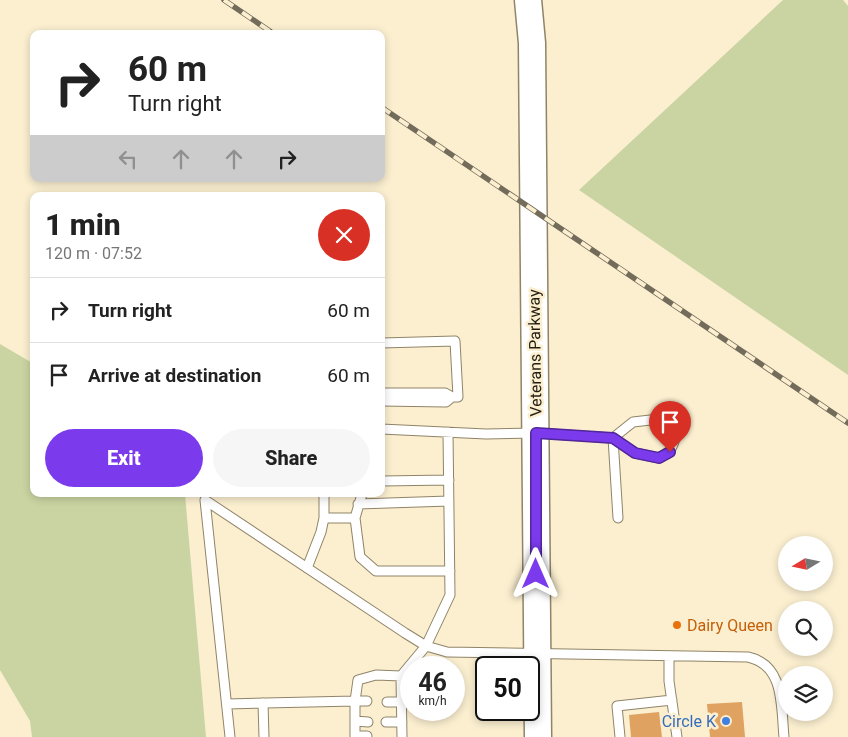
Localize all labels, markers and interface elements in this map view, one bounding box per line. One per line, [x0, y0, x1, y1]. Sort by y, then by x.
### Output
text: 60 m [128, 49, 207, 90]
icon: right [45, 50, 110, 115]
text: Turn right [128, 91, 222, 116]
icon: left [114, 145, 142, 173]
icon: ahead [167, 145, 195, 173]
icon: ahead [220, 145, 248, 173]
icon: right [273, 145, 301, 173]
text: 1 min [45, 207, 121, 242]
button: close [318, 209, 370, 261]
text: 120 m · 07:52 [45, 244, 142, 263]
street label: Veterans Parkway [524, 289, 546, 417]
icon: right [45, 296, 73, 324]
text: Turn right [88, 299, 172, 322]
text: 60 m [327, 299, 370, 322]
icon: arrive [45, 361, 73, 389]
text: Arrive at destination [88, 364, 261, 387]
text: 60 m [327, 364, 370, 387]
pin [649, 401, 691, 452]
icon: arrive [656, 408, 684, 436]
button: Exit [45, 429, 203, 487]
button: Share [213, 429, 370, 487]
north arrow [778, 536, 832, 591]
map controls [778, 536, 833, 721]
position arrow [509, 547, 561, 599]
button: search [778, 601, 833, 656]
place label: Dairy Queen [687, 616, 773, 635]
marker: Dairy Queen [671, 619, 683, 631]
speed limit sign: 50 [475, 656, 540, 721]
button: layers [778, 666, 833, 721]
text: 46 [418, 668, 447, 697]
text: km/h [418, 694, 447, 708]
place label: Circle K [662, 712, 717, 731]
marker: Circle K [720, 715, 732, 727]

